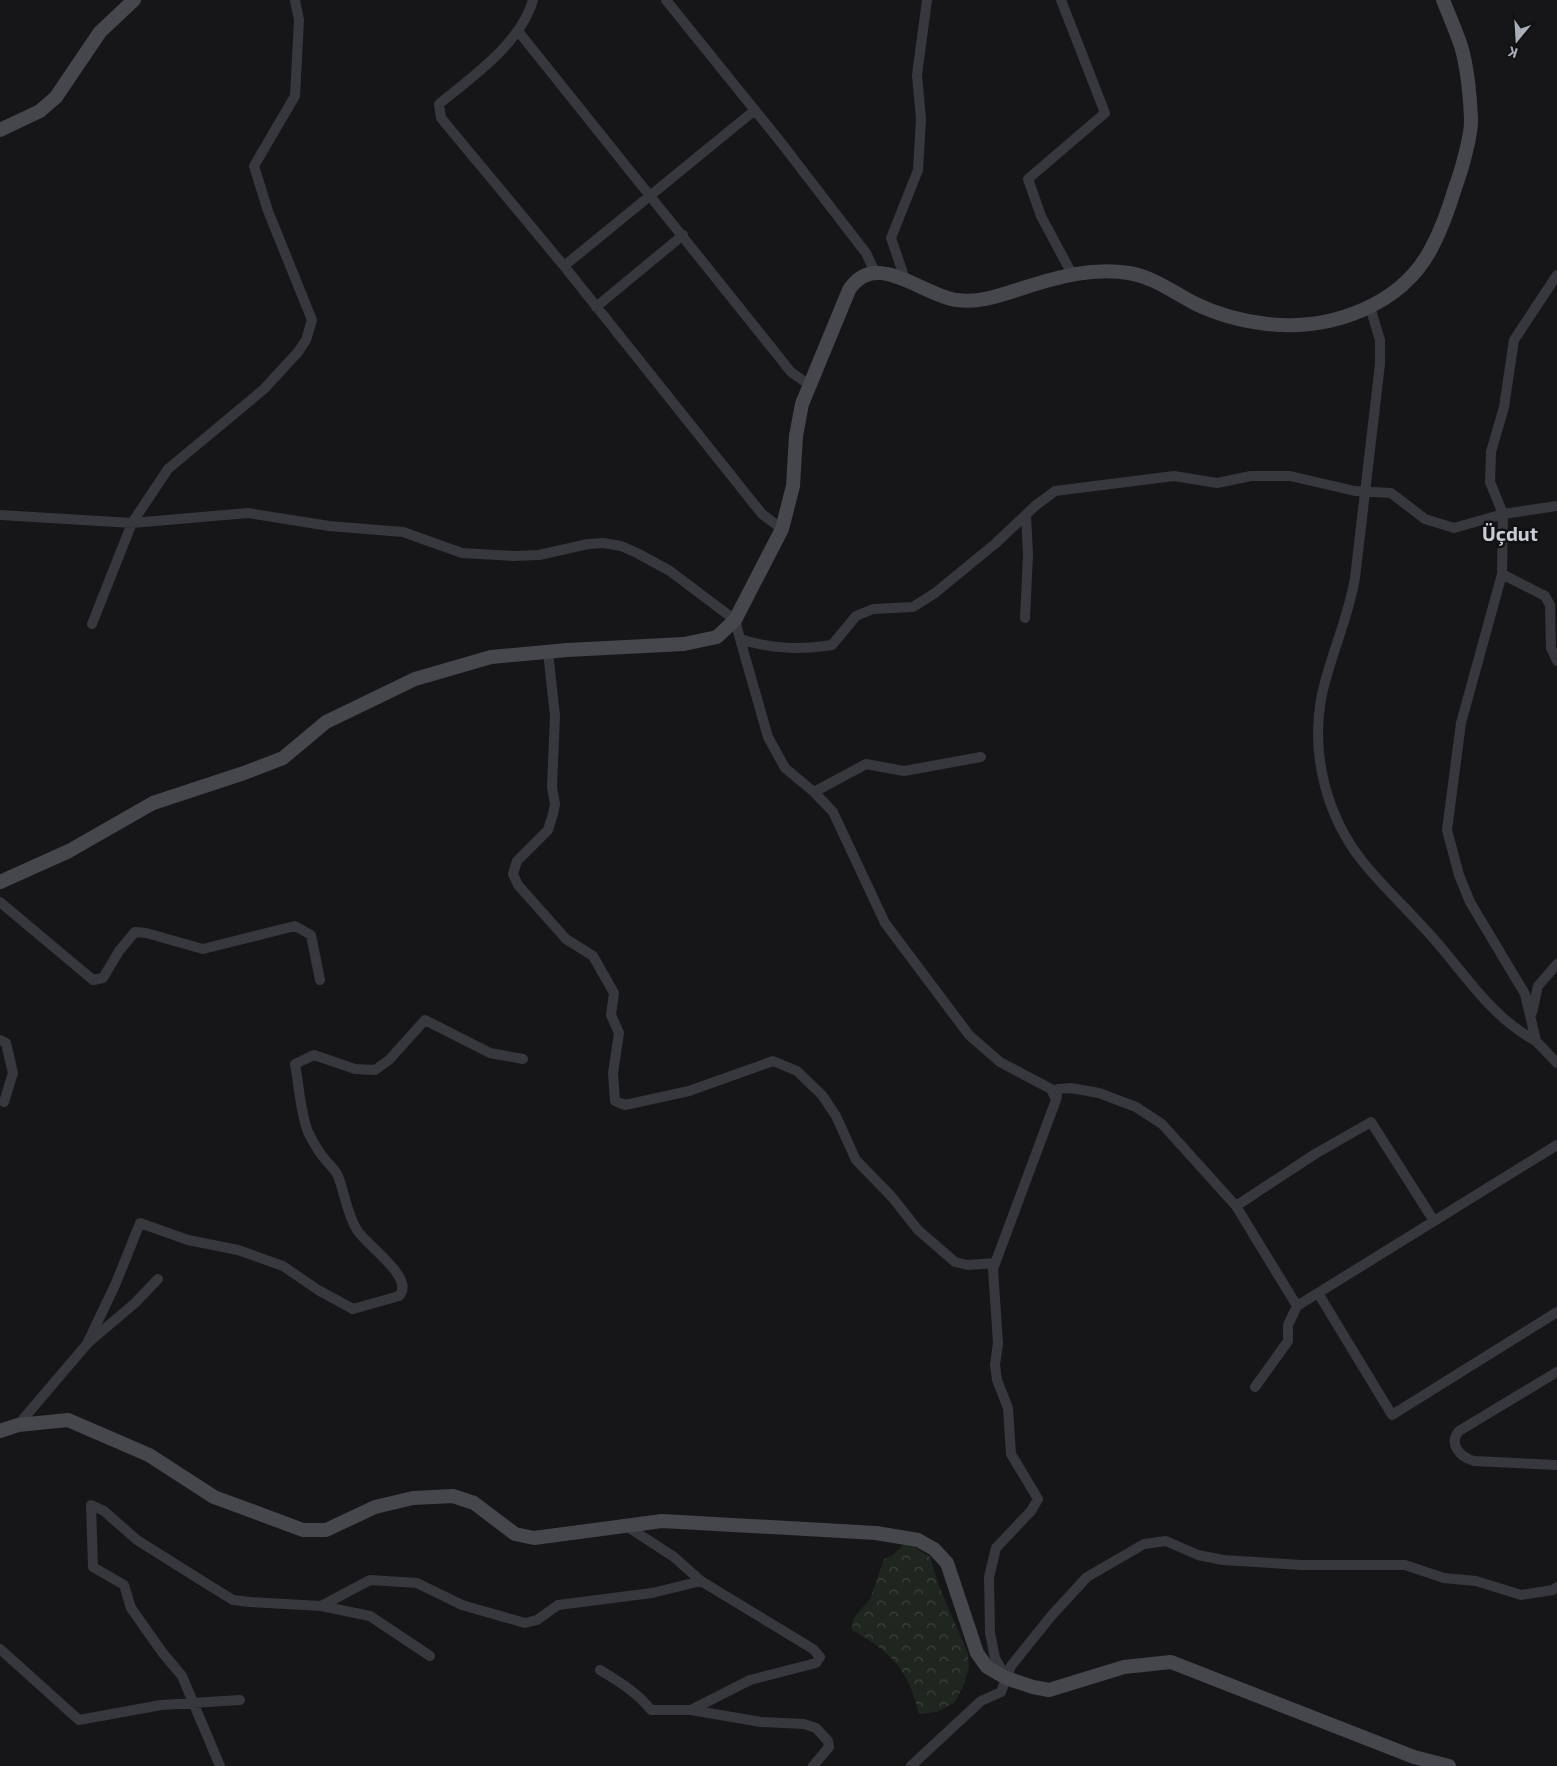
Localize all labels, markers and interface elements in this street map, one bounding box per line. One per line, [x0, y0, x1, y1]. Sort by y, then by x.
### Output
north arrow [1492, 15, 1542, 65]
text: K [1506, 43, 1520, 62]
district label: Üçdut [1482, 521, 1538, 546]

